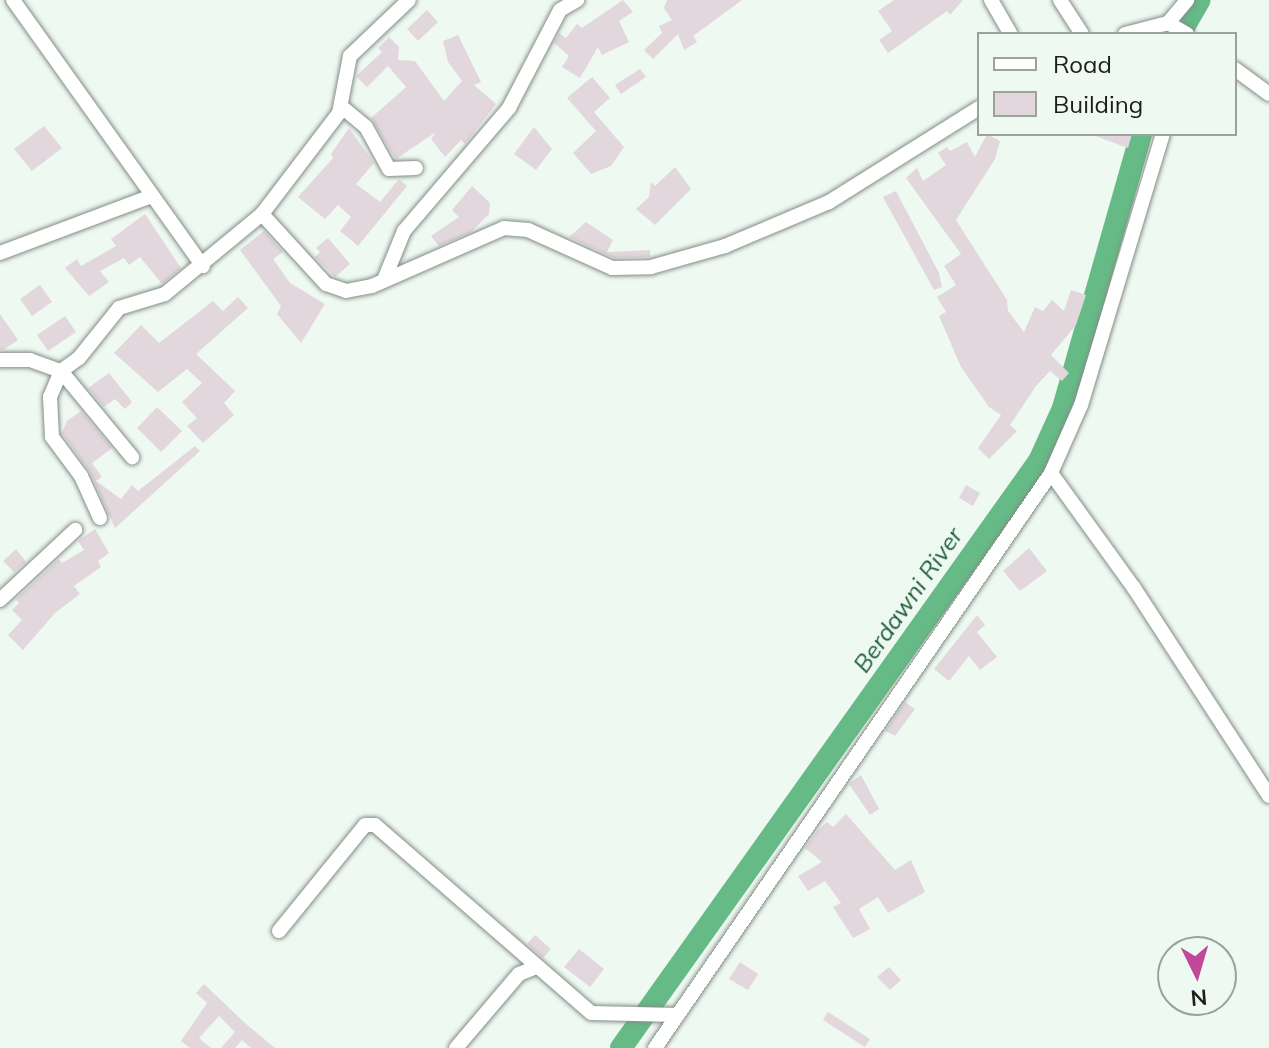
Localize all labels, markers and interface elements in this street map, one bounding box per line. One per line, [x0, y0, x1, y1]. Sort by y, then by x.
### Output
legend [977, 32, 1237, 136]
text: Road [1053, 49, 1112, 79]
text: Building [1053, 89, 1143, 119]
water label: Berdawni River [847, 522, 969, 678]
north arrow [1157, 936, 1237, 1016]
text: N [1189, 983, 1208, 1013]

